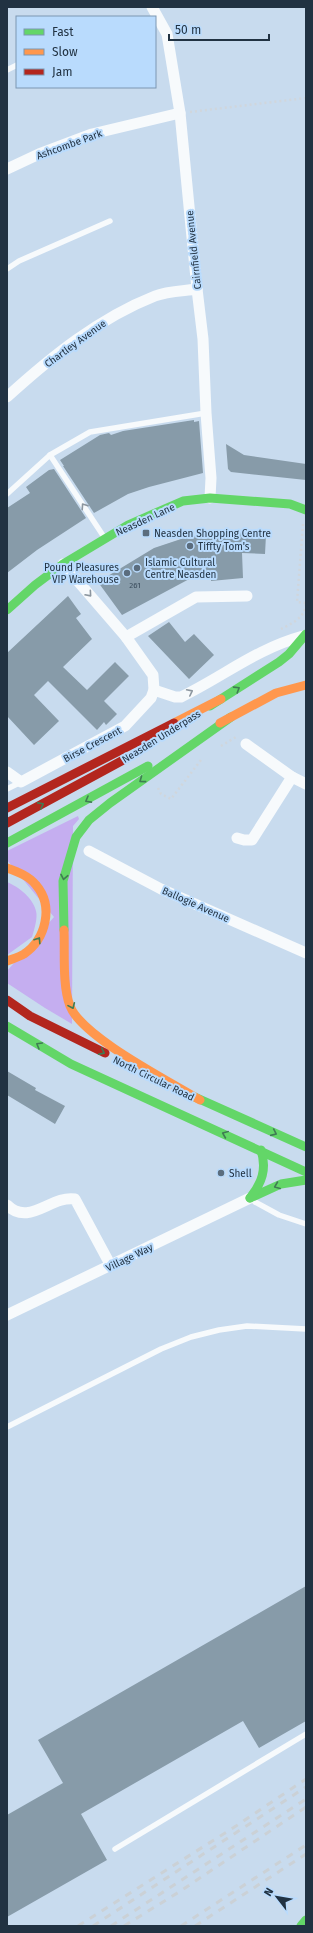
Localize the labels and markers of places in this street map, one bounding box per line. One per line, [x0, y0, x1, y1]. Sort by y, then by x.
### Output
marker: Neasden Shopping Centre [141, 528, 151, 538]
place label: Neasden Shopping Centre [154, 528, 271, 540]
marker: Tiffty Tom's [185, 541, 195, 551]
place label: Tiffty Tom's [198, 541, 250, 553]
place label: Islamic Cultural Centre Neasden [145, 557, 216, 581]
place label: Pound Pleasures VIP Warehouse [44, 562, 119, 586]
marker: Islamic Cultural Centre Neasden [132, 563, 142, 573]
marker: Pound Pleasures VIP Warehouse [122, 568, 132, 578]
marker: Shell [216, 1168, 226, 1178]
place label: Shell [229, 1168, 252, 1180]

